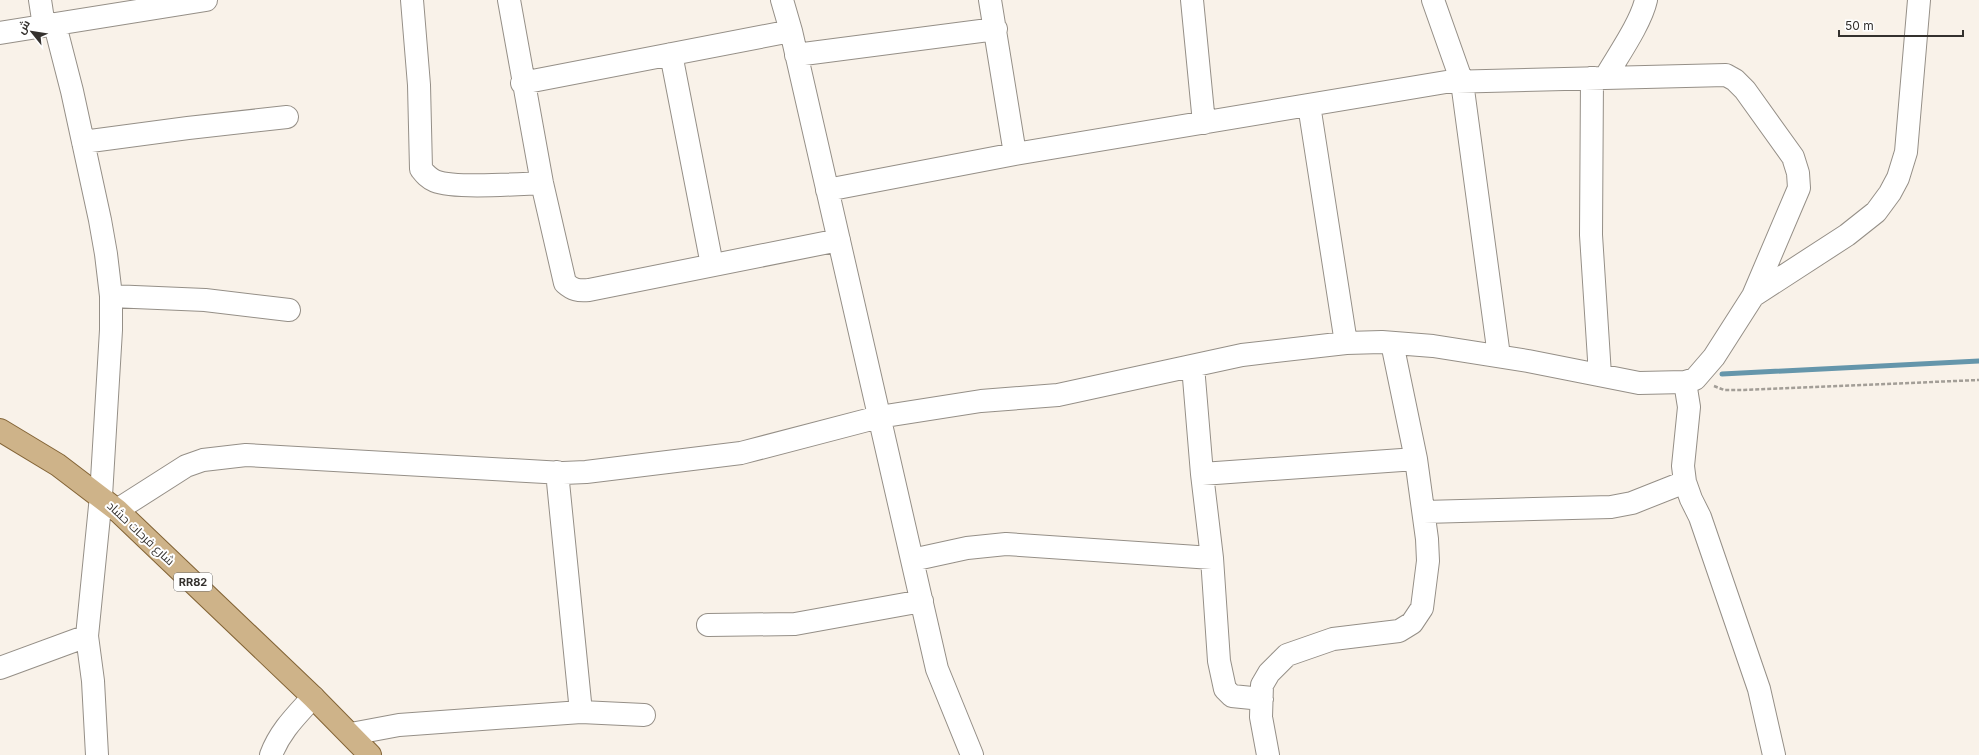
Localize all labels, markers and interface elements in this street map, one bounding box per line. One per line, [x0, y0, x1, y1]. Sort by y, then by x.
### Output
north arrow [12, 12, 52, 52]
scale bar [1839, 12, 1963, 38]
text: ش [14, 17, 33, 37]
text: 50 m [1845, 18, 1874, 33]
street label: شارع فرحات حشاد [103, 498, 178, 569]
road number: RR82 [174, 573, 212, 591]

